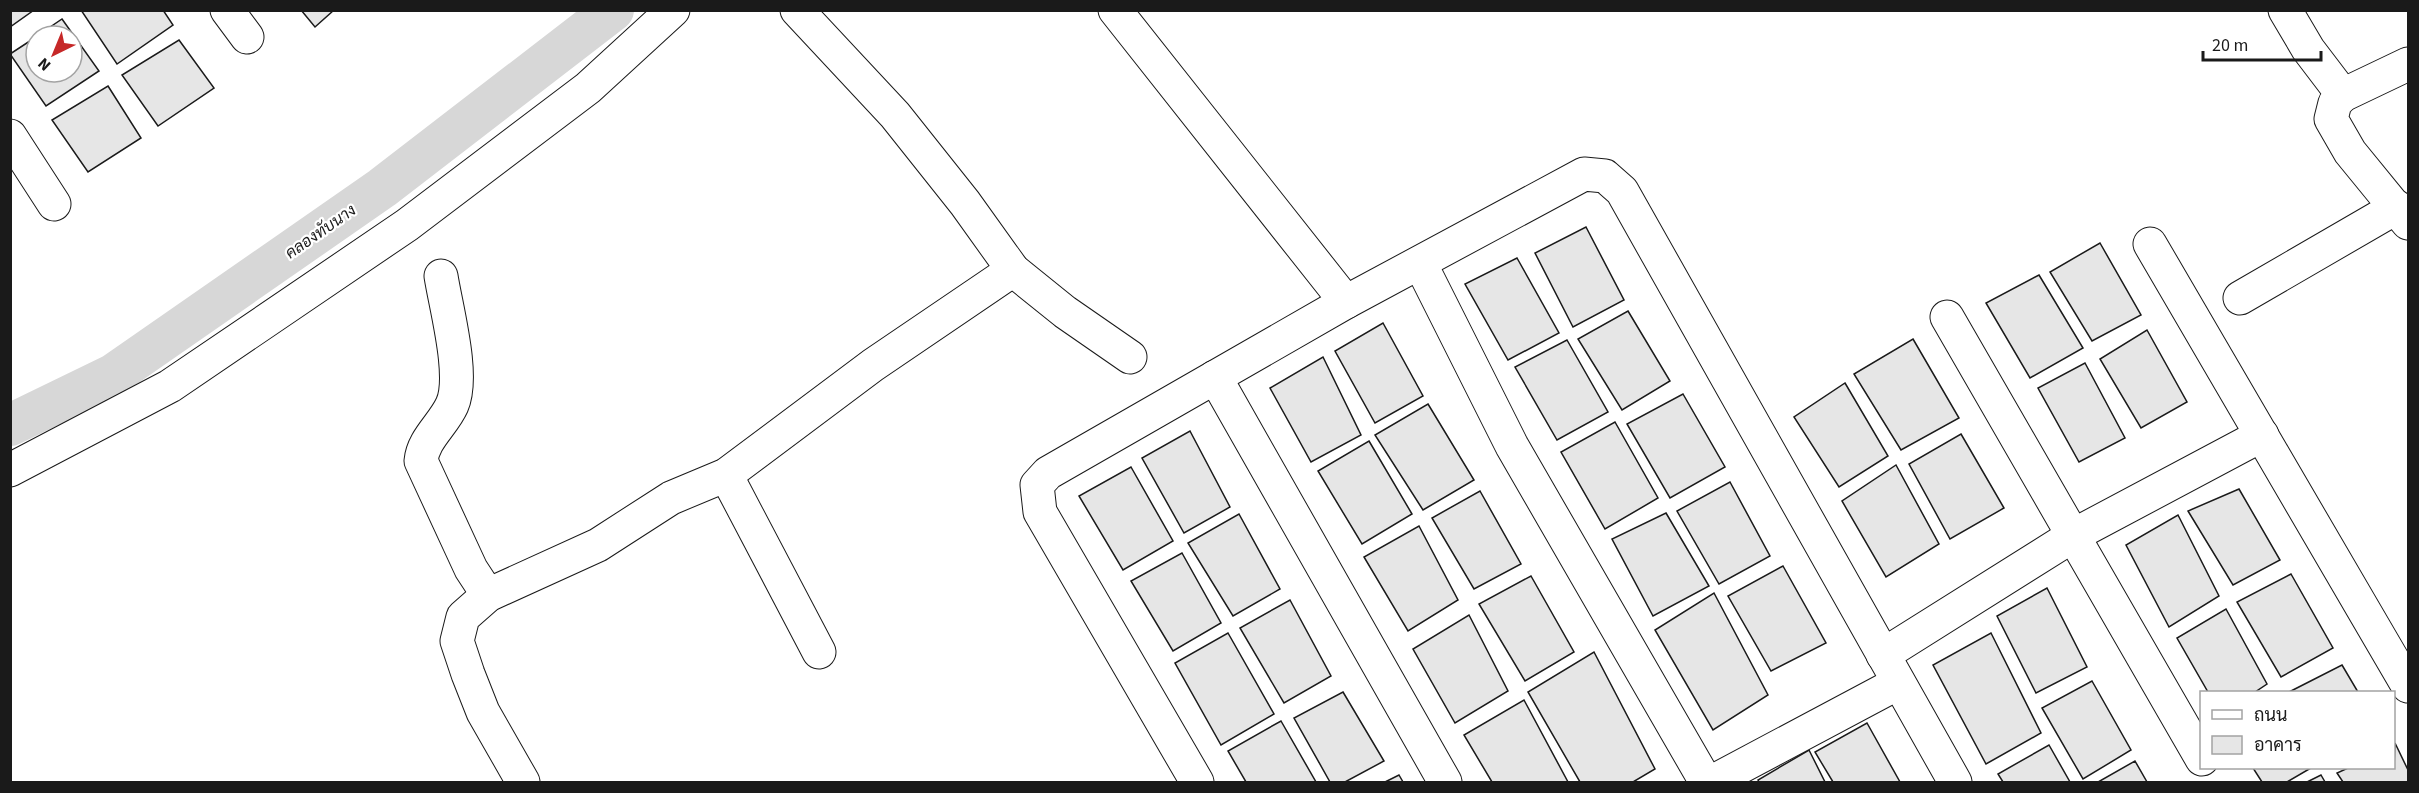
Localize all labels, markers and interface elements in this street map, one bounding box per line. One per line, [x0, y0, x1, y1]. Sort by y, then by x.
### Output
north arrow [24, 24, 84, 84]
scale bar [2203, 24, 2322, 62]
text: 20 m [2212, 33, 2248, 58]
text: N [33, 53, 56, 76]
water label: คลองทับนาง [281, 199, 360, 264]
legend [2200, 691, 2395, 769]
text: ถนน [2254, 703, 2287, 728]
text: อาคาร [2254, 733, 2302, 758]

